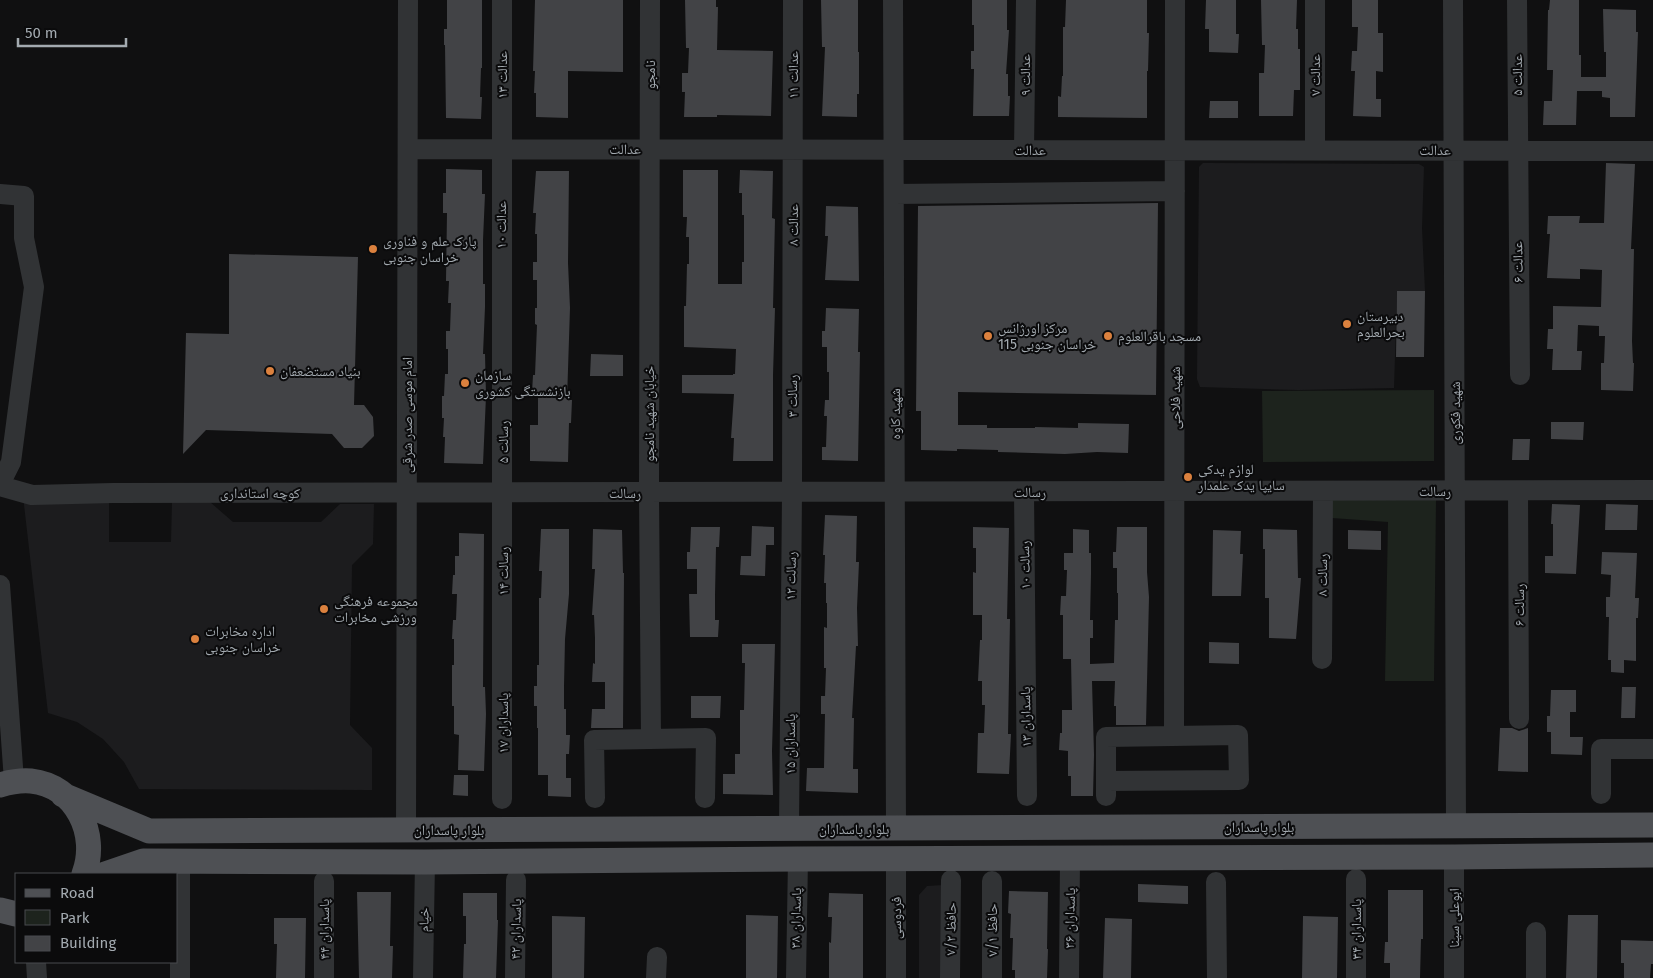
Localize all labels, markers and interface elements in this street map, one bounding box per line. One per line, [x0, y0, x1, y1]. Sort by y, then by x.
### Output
scale bar [18, 15, 125, 47]
text: 50 m [25, 24, 58, 42]
street label: عدالت ۱۳ [494, 51, 511, 99]
street label: عدالت ۱۱ [785, 51, 802, 99]
street label: عدالت ۹ [1017, 54, 1034, 96]
street label: عدالت ۷ [1307, 54, 1324, 96]
street label: عدالت ۵ [1509, 54, 1526, 96]
street label: نامجو [642, 60, 659, 90]
street label: عدالت [609, 141, 641, 158]
street label: عدالت [1014, 142, 1046, 159]
street label: عدالت [1419, 142, 1451, 159]
street label: عدالت ۱۰ [493, 201, 510, 249]
street label: عدالت ۸ [785, 204, 802, 246]
place label: پارک علم و فناوری خراسان جنوبی [383, 233, 477, 266]
street label: عدالت ۶ [1509, 241, 1527, 283]
marker: پارک علم و فناوری خراسان جنوبی [367, 243, 379, 255]
place label: دبیرستان بحرالعلوم [1357, 308, 1405, 342]
marker: دبیرستان بحرالعلوم [1341, 318, 1353, 330]
place label: مرکز اورژانس 115 خراسان جنوبی [998, 320, 1096, 353]
place label: مسجد باقرالعلوم [1118, 328, 1201, 346]
marker: مرکز اورژانس 115 خراسان جنوبی [982, 330, 994, 342]
marker: مسجد باقرالعلوم [1102, 330, 1114, 342]
street label: امام موسی صدر شرقی [399, 357, 417, 473]
place label: بنیاد مستضعفان [280, 363, 361, 380]
marker: بنیاد مستضعفان [264, 365, 276, 377]
street label: خیابان شهید نامجو [641, 366, 658, 462]
place label: سازمان بازنشستگی کشوری [475, 367, 571, 400]
street label: شهید فلاحی [1167, 367, 1184, 429]
street label: رسالت ۳ [784, 375, 801, 417]
marker: سازمان بازنشستگی کشوری [459, 377, 471, 389]
street label: شهید فکوری [1447, 382, 1464, 444]
street label: شهید کاوه [887, 388, 904, 440]
street label: رسالت ۵ [495, 421, 512, 463]
place label: لوازم یدکی سایپا یدک علمدار [1197, 461, 1285, 494]
marker: لوازم یدکی سایپا یدک علمدار [1182, 471, 1194, 483]
street label: رسالت [1419, 483, 1451, 500]
street label: رسالت [1014, 484, 1046, 501]
street label: کوچه استانداری [220, 485, 300, 502]
street label: رسالت [609, 485, 641, 502]
street label: رسالت ۱۰ [1016, 540, 1034, 590]
street label: رسالت ۱۴ [495, 547, 512, 595]
street label: رسالت ۱۲ [782, 551, 800, 601]
street label: رسالت ۸ [1314, 554, 1331, 596]
street label: رسالت ۶ [1511, 584, 1528, 626]
place label: مجموعه فرهنگی ورزشی مخابرات [334, 593, 418, 626]
marker: مجموعه فرهنگی ورزشی مخابرات [318, 603, 330, 615]
place label: اداره مخابرات خراسان جنوبی [205, 623, 281, 656]
marker: اداره مخابرات خراسان جنوبی [189, 633, 201, 645]
street label: پاسداران ۱۳ [1017, 686, 1035, 748]
street label: پاسداران ۱۷ [495, 692, 512, 753]
street label: پاسداران ۱۵ [782, 713, 799, 774]
street label: بلوار پاسداران [1224, 819, 1295, 836]
street label: بلوار پاسداران [819, 821, 890, 838]
street label: بلوار پاسداران [414, 822, 485, 839]
legend [15, 873, 178, 963]
text: Road [60, 884, 95, 902]
street label: پاسداران ۳۸ [787, 887, 805, 949]
street label: پاسداران ۳۶ [1061, 887, 1079, 949]
street label: ابوعلی سینا [1446, 888, 1463, 948]
street label: فردوسی [888, 897, 905, 939]
street label: پاسداران ۴۴ [316, 898, 333, 959]
street label: پاسداران ۴۲ [507, 898, 525, 960]
street label: پاسداران ۳۴ [1348, 898, 1365, 959]
street label: حافظ ۷/۲ [942, 902, 960, 956]
street label: حافظ ۷/۱ [984, 904, 1001, 956]
street label: خیام [415, 908, 434, 932]
text: Park [60, 909, 90, 927]
text: Building [60, 934, 116, 952]

